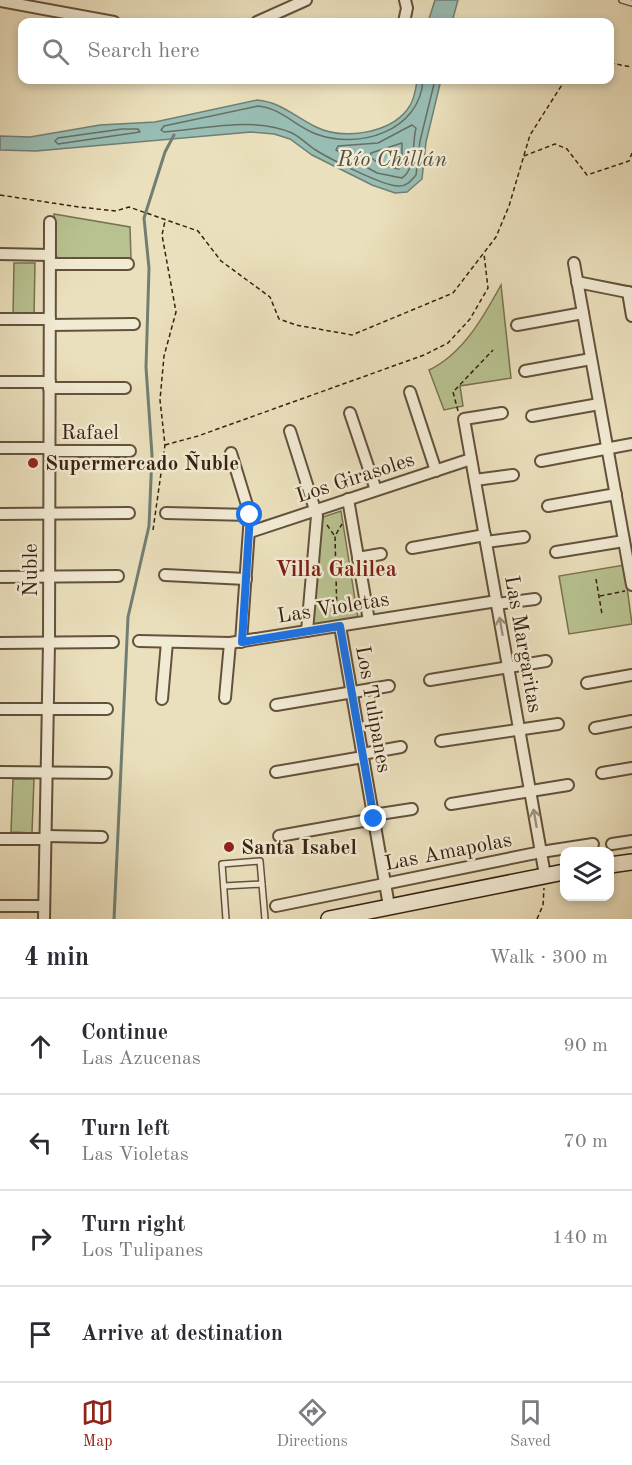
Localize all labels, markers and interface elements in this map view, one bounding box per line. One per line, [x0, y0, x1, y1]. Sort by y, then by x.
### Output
search box [18, 18, 614, 84]
icon: search [39, 35, 72, 68]
text: Search here [87, 40, 200, 62]
water label: Río Chillán [336, 149, 447, 171]
street label: Rafael [61, 423, 119, 444]
street label: Los Girasoles [294, 449, 417, 507]
place label: Supermercado Ñuble [45, 450, 239, 475]
marker: Supermercado Ñuble [26, 456, 40, 470]
route start [236, 501, 262, 527]
street label: Ñuble [16, 543, 42, 597]
district label: Villa Galilea [275, 559, 397, 581]
street label: Las Margaritas [500, 574, 545, 714]
street label: Las Violetas [276, 589, 391, 628]
one-way arrow [495, 616, 506, 636]
street label: Los Tulipanes [351, 644, 394, 774]
route end [360, 805, 386, 831]
one-way arrow [529, 808, 540, 828]
street label: Las Amapolas [383, 830, 514, 875]
place label: Santa Isabel [241, 838, 357, 859]
marker: Santa Isabel [222, 840, 236, 854]
map controls [560, 847, 614, 901]
button: layers [560, 847, 614, 901]
text: 4 min [24, 945, 89, 971]
text: Walk · 300 m [489, 948, 608, 968]
text: Continue [81, 1022, 168, 1044]
icon: ahead [24, 1030, 57, 1063]
text: 90 m [563, 1036, 608, 1056]
text: Las Azucenas [81, 1049, 201, 1069]
text: Turn left [81, 1118, 170, 1140]
icon: left [24, 1126, 57, 1159]
text: 70 m [563, 1132, 608, 1152]
text: Las Violetas [81, 1145, 189, 1165]
text: Turn right [81, 1214, 185, 1236]
icon: right [24, 1222, 57, 1255]
text: 140 m [552, 1228, 608, 1248]
text: Los Tulipanes [81, 1241, 203, 1261]
icon: arrive [24, 1318, 57, 1351]
text: Arrive at destination [81, 1323, 283, 1345]
tab: Map [81, 1396, 114, 1452]
tab: Directions [277, 1396, 348, 1452]
tab: Saved [510, 1396, 551, 1452]

